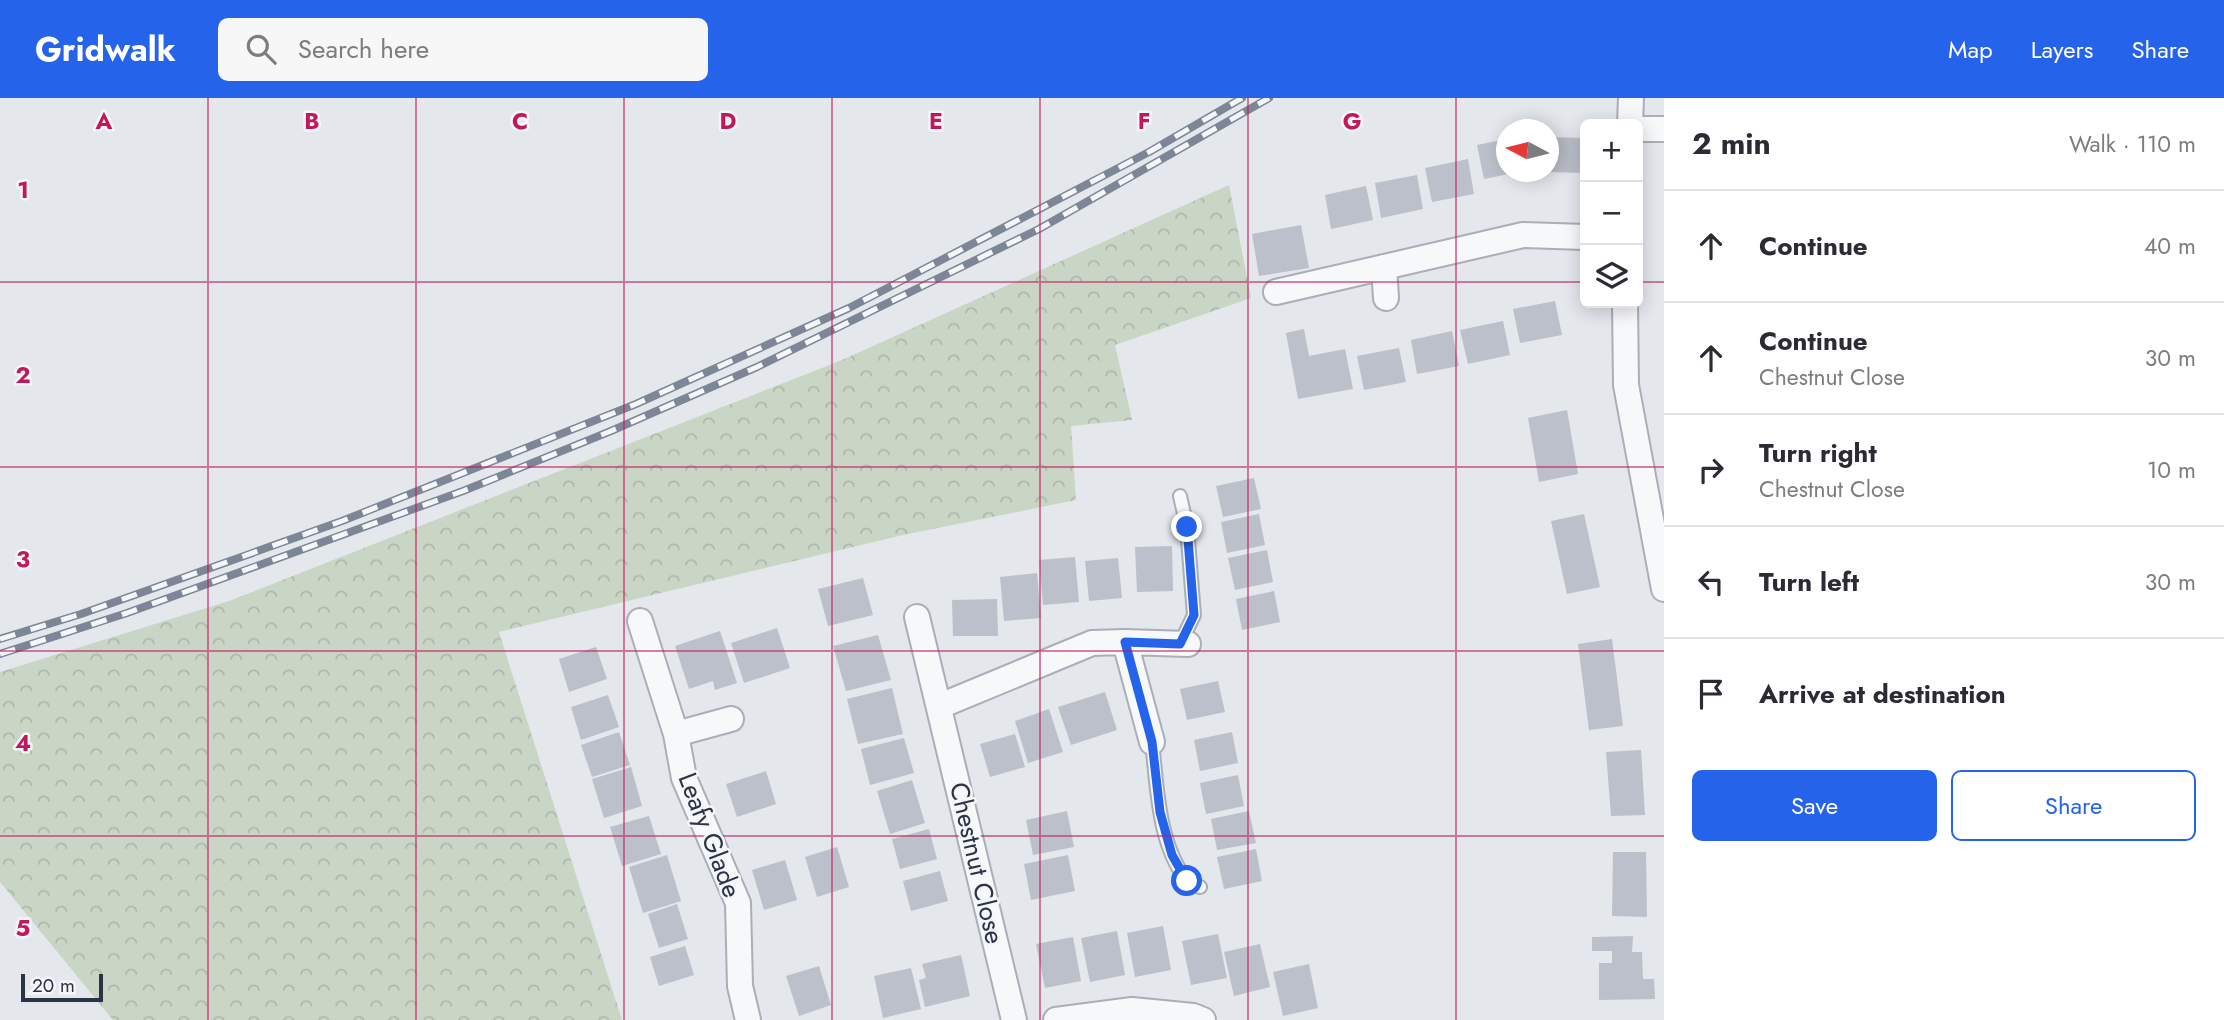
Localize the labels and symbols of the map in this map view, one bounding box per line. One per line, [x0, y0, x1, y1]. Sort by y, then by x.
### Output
text: A [95, 104, 113, 138]
text: B [304, 104, 320, 138]
text: C [512, 104, 528, 138]
text: D [720, 104, 737, 138]
text: E [929, 104, 943, 138]
text: F [1138, 104, 1150, 138]
text: G [1343, 104, 1361, 138]
north arrow [1496, 119, 1559, 182]
text: 1 [17, 173, 29, 207]
text: 2 [15, 358, 31, 392]
route end [1171, 511, 1202, 542]
text: 3 [16, 542, 30, 576]
text: 4 [15, 726, 31, 760]
street label: Leafy Glade [669, 767, 751, 903]
street label: Chestnut Close [940, 778, 1014, 948]
route start [1171, 865, 1202, 896]
text: 5 [16, 911, 30, 945]
scale bar [21, 971, 103, 1003]

